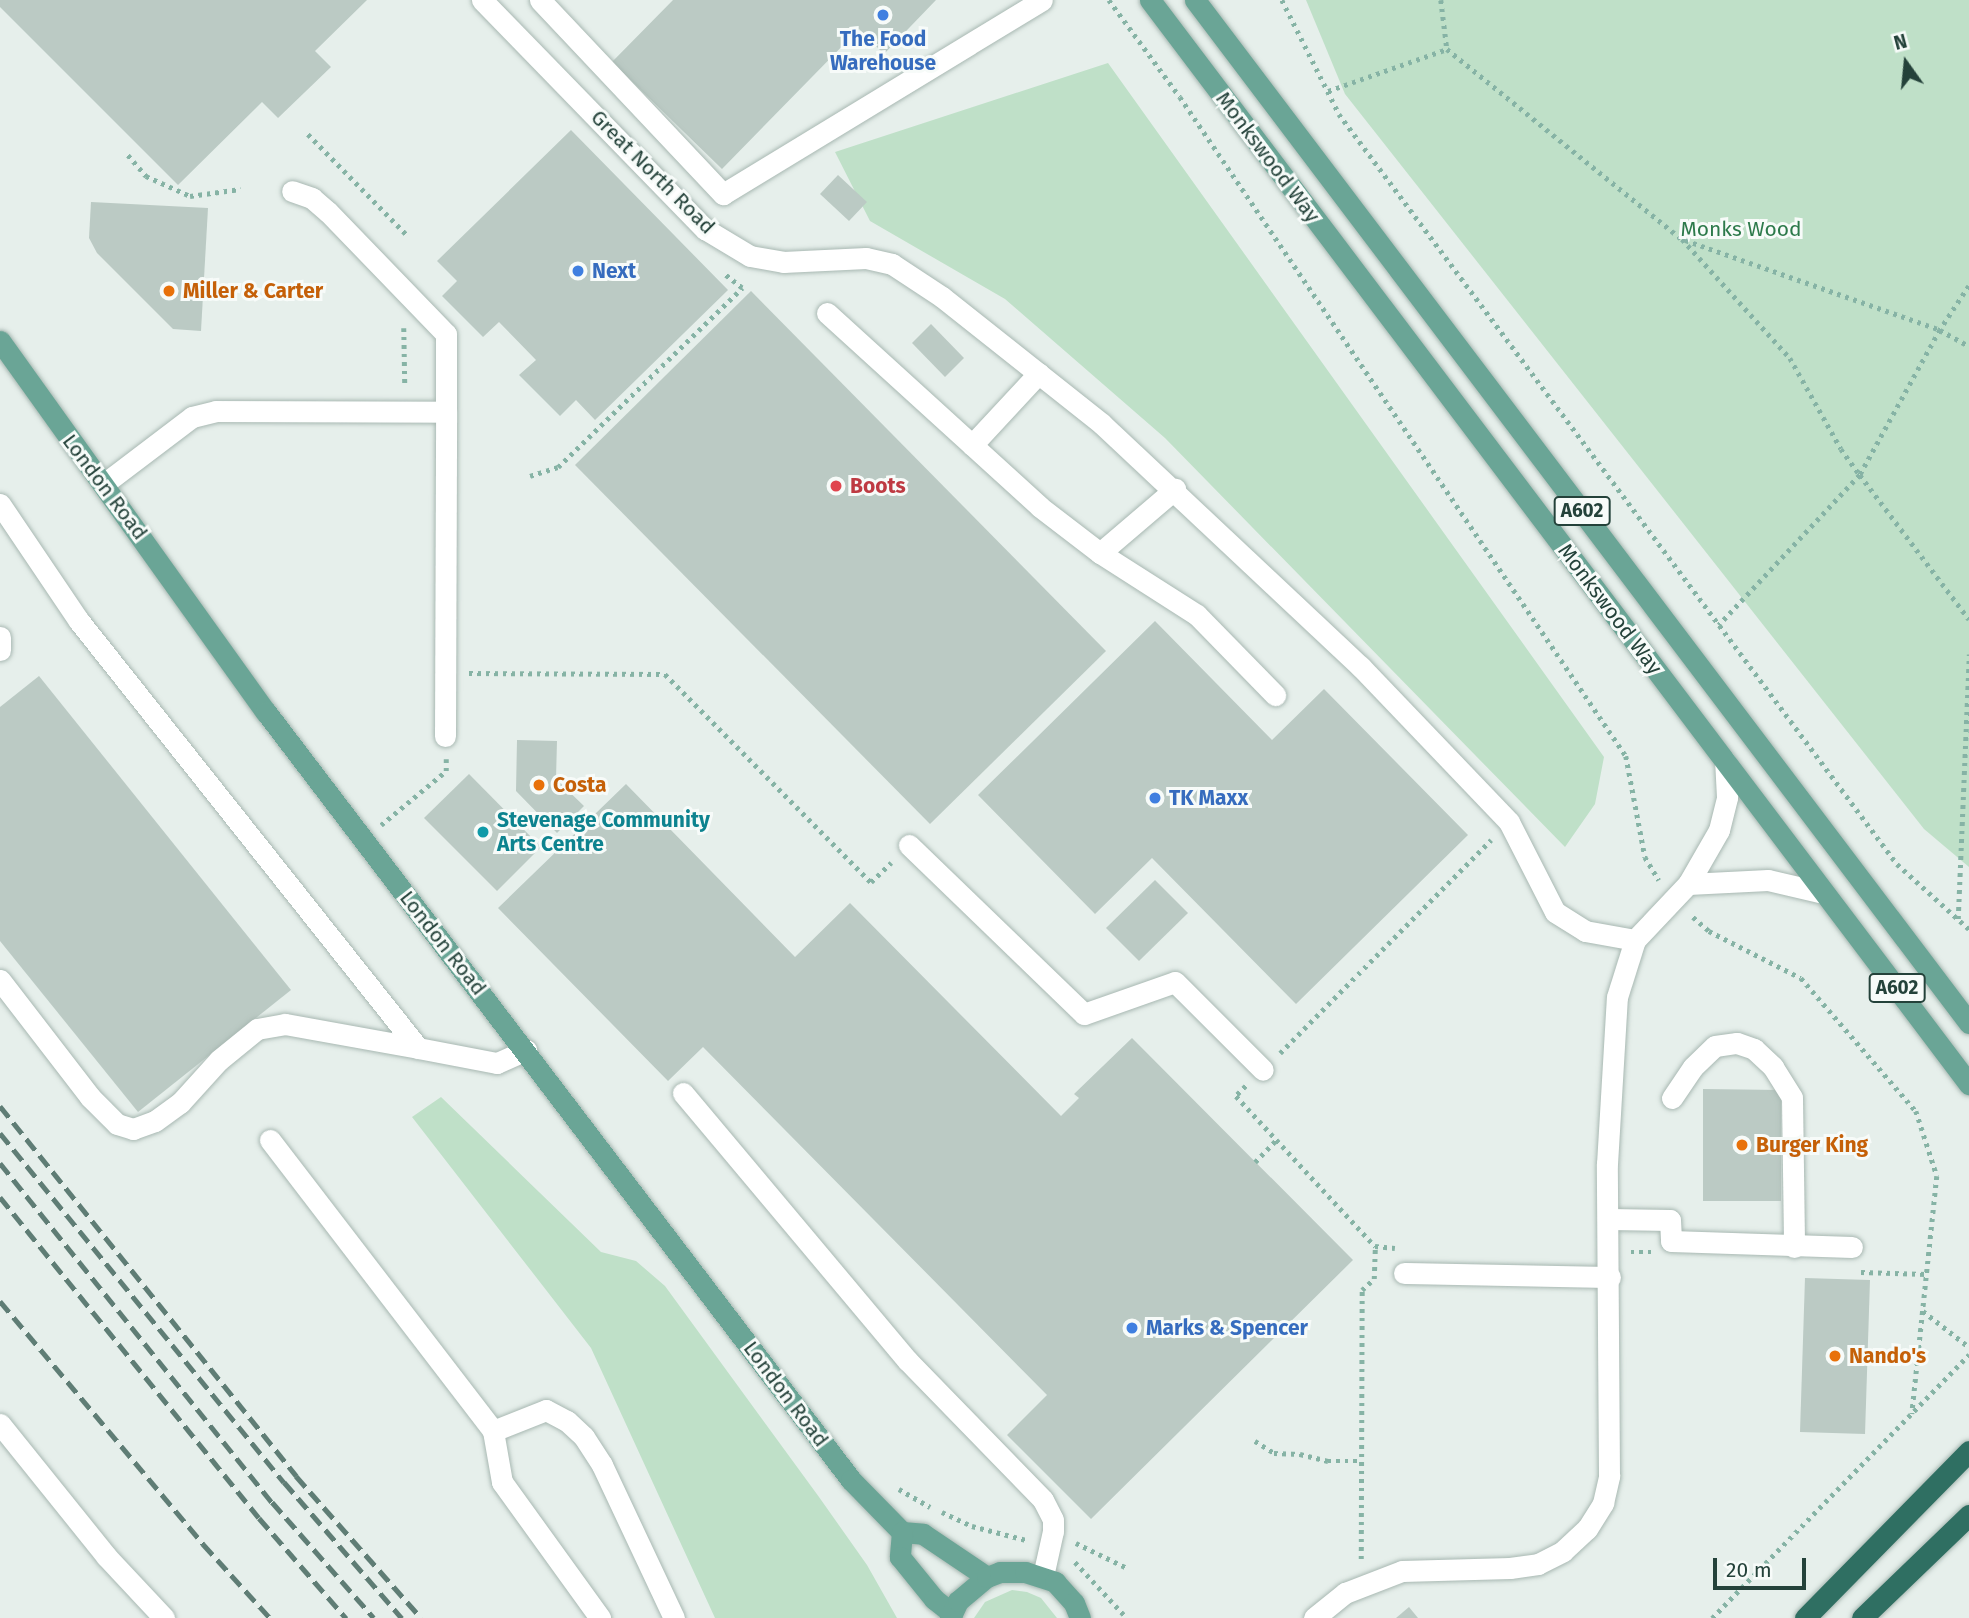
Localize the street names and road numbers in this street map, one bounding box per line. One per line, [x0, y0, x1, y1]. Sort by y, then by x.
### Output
street label: Monkswood Way [1211, 87, 1325, 227]
street label: Great North Road [586, 105, 720, 239]
street label: London Road [57, 429, 153, 545]
road number: A602 [1552, 496, 1612, 526]
street label: Monkswood Way [1553, 539, 1667, 679]
street label: London Road [394, 886, 492, 1000]
road number: A602 [1867, 972, 1927, 1004]
street label: London Road [738, 1336, 834, 1452]

